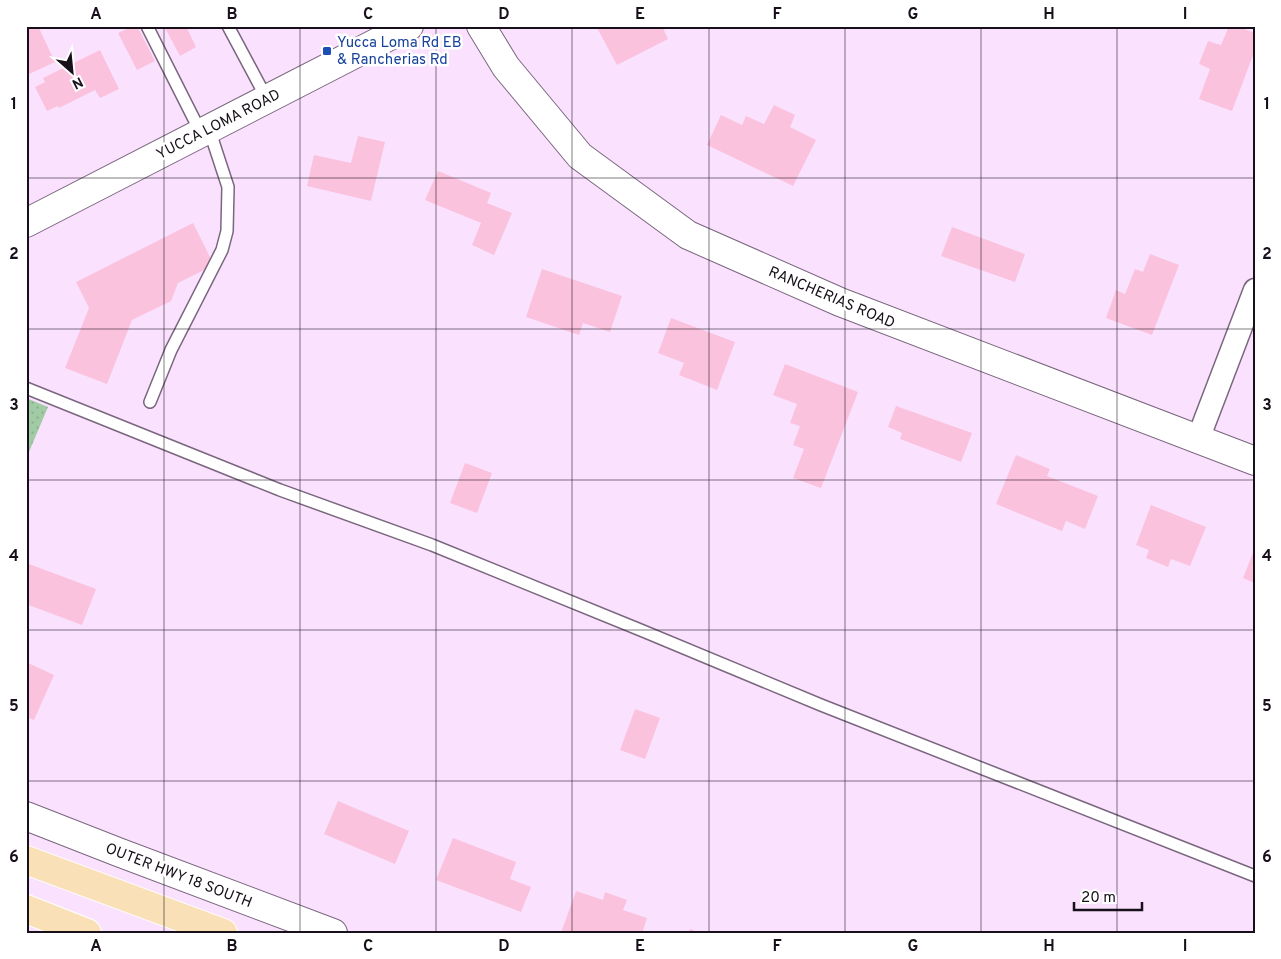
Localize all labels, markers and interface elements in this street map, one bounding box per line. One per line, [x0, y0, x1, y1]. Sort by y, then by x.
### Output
text: A [90, 5, 102, 25]
text: B [226, 5, 238, 25]
text: C [363, 5, 373, 25]
text: D [498, 5, 510, 25]
text: E [635, 5, 645, 25]
text: F [772, 5, 782, 25]
text: G [908, 5, 918, 25]
text: H [1043, 5, 1055, 25]
text: I [1183, 5, 1187, 25]
place label: Yucca Loma Rd EB & Rancherias Rd [337, 34, 462, 70]
marker: Yucca Loma Rd EB & Rancherias Rd [321, 45, 333, 57]
north arrow [48, 48, 98, 98]
text: N [69, 72, 86, 92]
street label: YUCCA LOMA ROAD [154, 86, 284, 165]
text: 1 [11, 95, 17, 115]
text: 1 [1264, 95, 1270, 115]
text: 2 [9, 245, 19, 265]
text: 2 [1262, 245, 1272, 265]
street label: RANCHERIAS ROAD [765, 263, 898, 334]
text: 3 [9, 396, 19, 416]
text: 3 [1262, 396, 1272, 416]
text: 4 [9, 547, 19, 567]
text: 4 [1262, 547, 1272, 567]
text: 5 [9, 697, 19, 717]
text: 5 [1262, 697, 1272, 717]
street label: OUTER HWY 18 SOUTH [102, 840, 255, 913]
text: 6 [9, 848, 19, 868]
text: 6 [1262, 848, 1272, 868]
scale bar [1074, 879, 1141, 911]
text: 20 m [1081, 889, 1116, 908]
text: A [90, 937, 102, 957]
text: B [226, 937, 238, 957]
text: C [363, 937, 373, 957]
text: D [498, 937, 510, 957]
text: E [635, 937, 645, 957]
text: F [772, 937, 782, 957]
text: G [908, 937, 918, 957]
text: H [1043, 937, 1055, 957]
text: I [1183, 937, 1187, 957]

